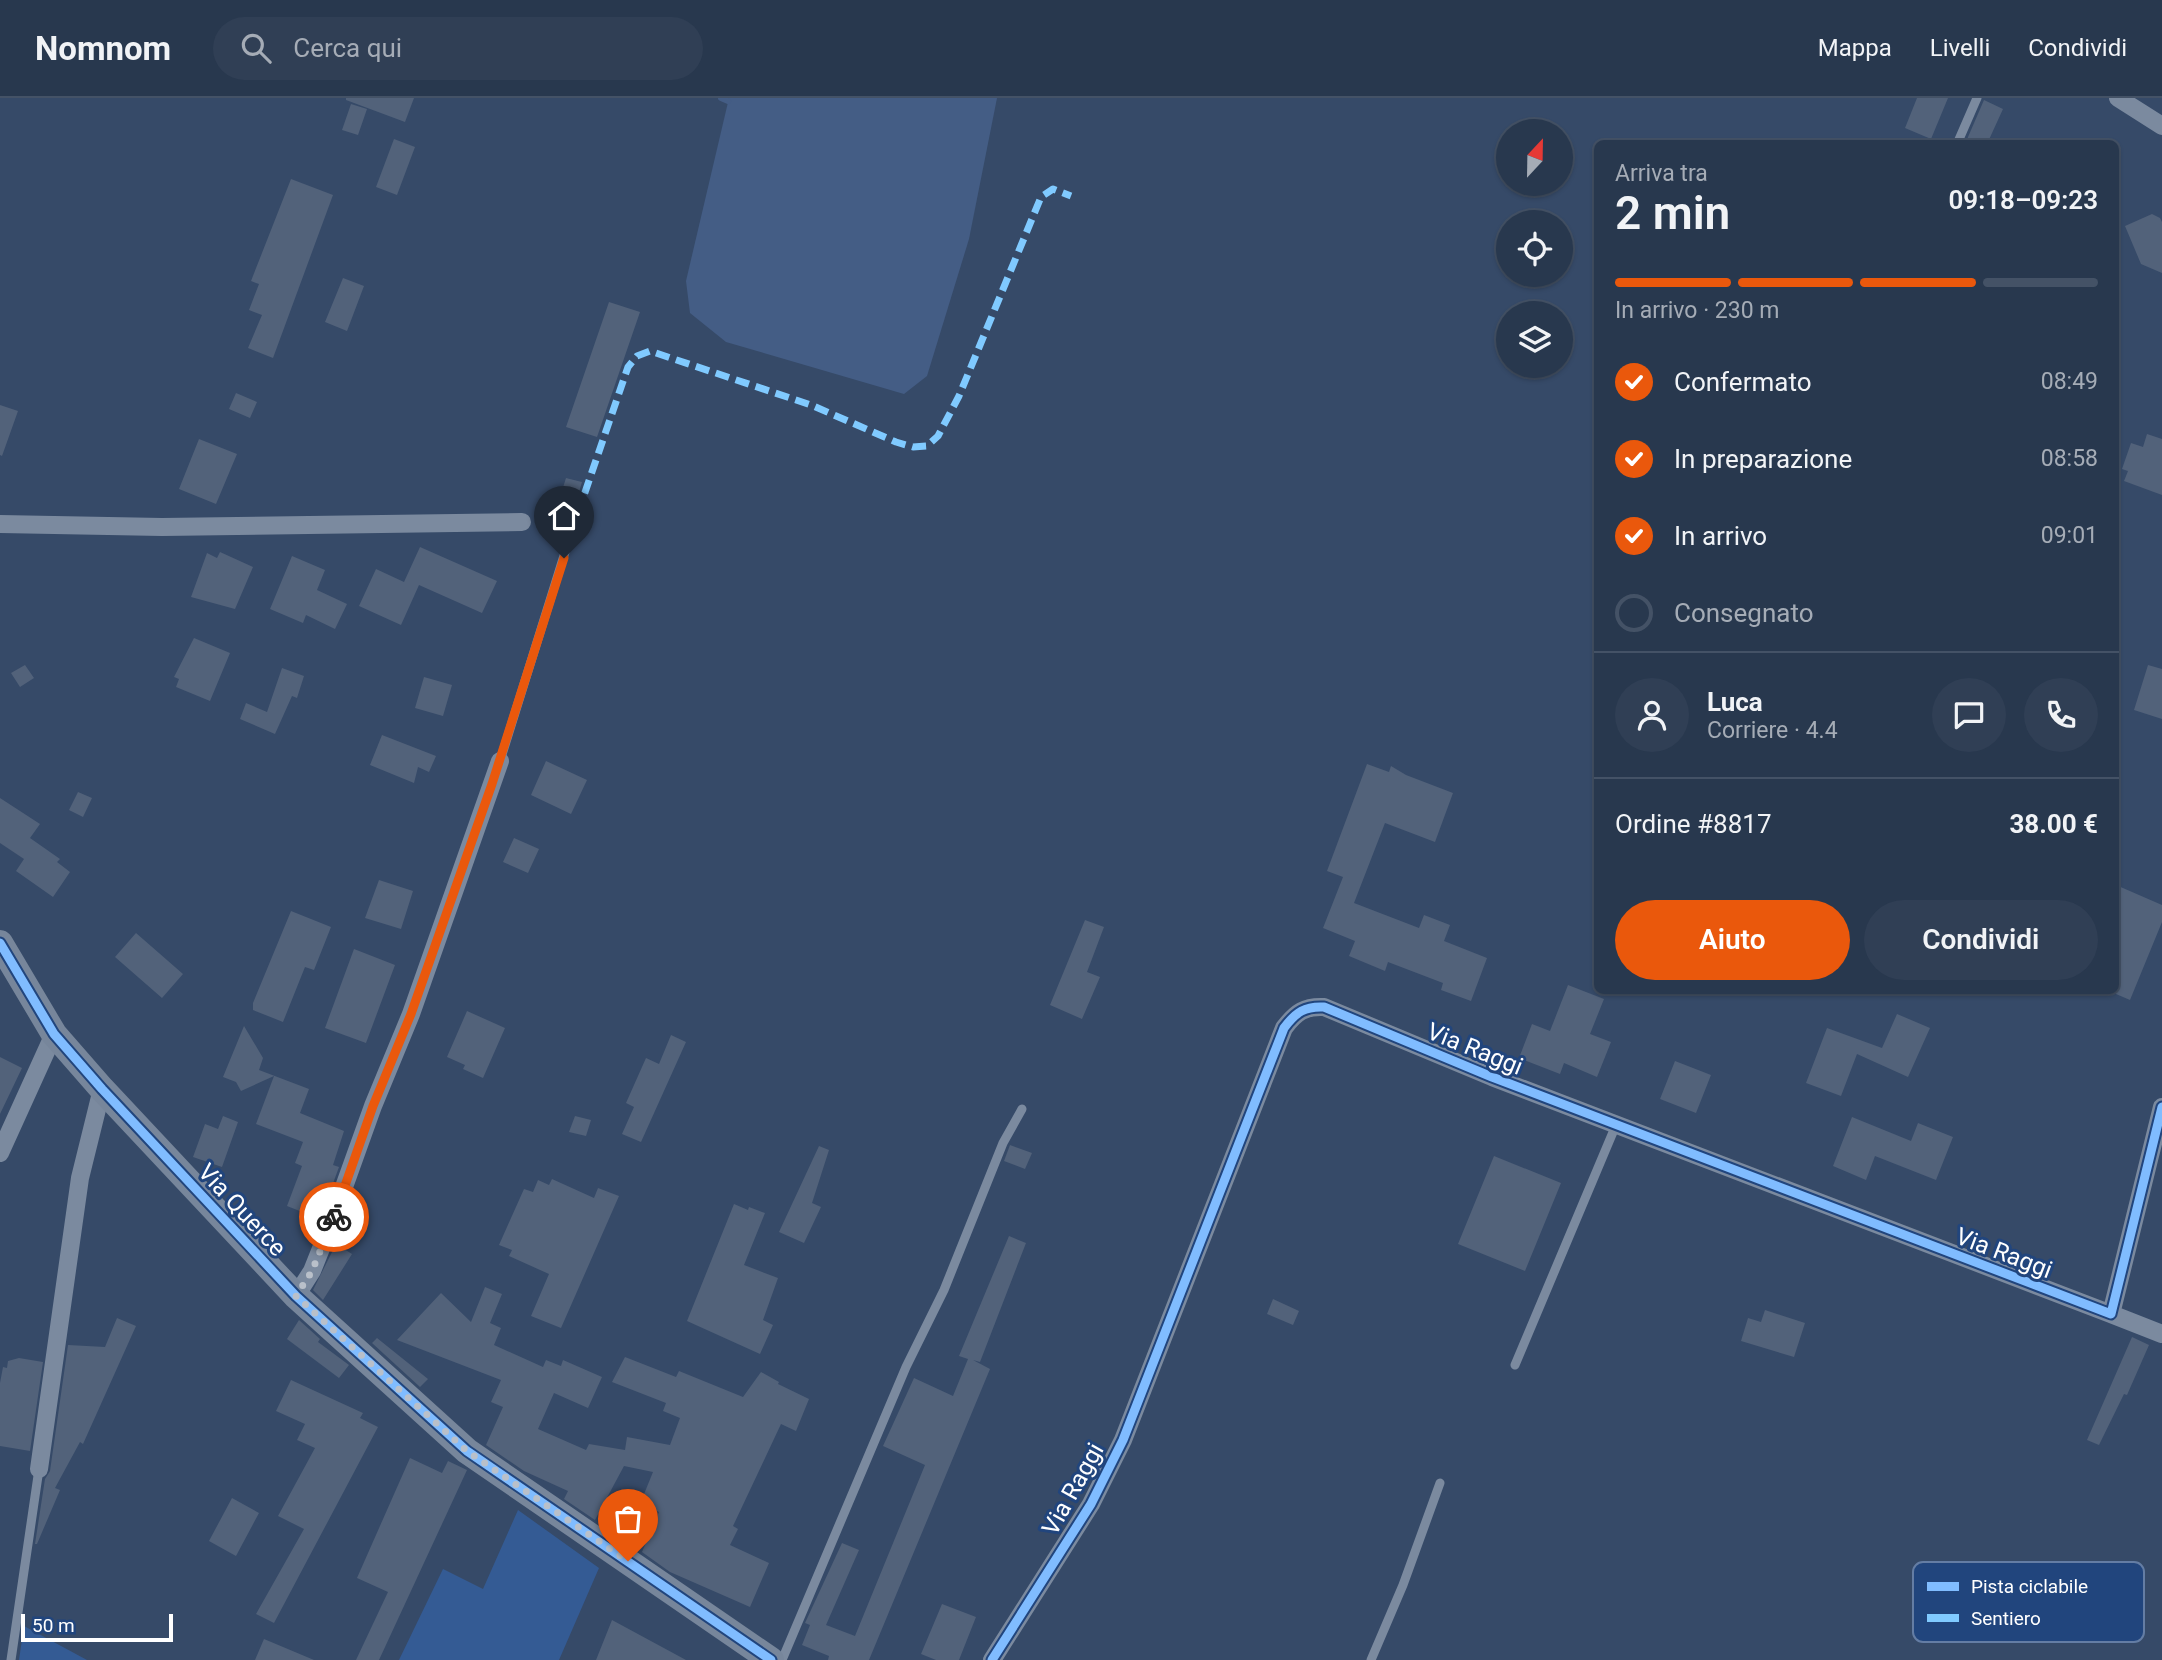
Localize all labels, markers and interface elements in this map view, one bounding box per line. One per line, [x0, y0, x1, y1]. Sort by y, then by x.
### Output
search box [213, 17, 703, 80]
text: Nomnom [35, 29, 171, 68]
icon: search [237, 29, 275, 67]
text: Cerca qui [293, 33, 402, 63]
text: Mappa [1818, 34, 1892, 62]
text: Livelli [1930, 34, 1990, 62]
text: Condividi [2028, 34, 2127, 62]
north arrow [1496, 119, 1573, 196]
map controls [1496, 119, 1573, 378]
text: Arriva tra [1615, 160, 1708, 187]
text: 09:18–09:23 [1948, 185, 2098, 215]
text: 2 min [1615, 186, 1730, 240]
button: locate [1496, 210, 1573, 287]
text: In arrivo · 230 m [1615, 297, 1780, 324]
button: layers [1496, 301, 1573, 378]
icon: check [1615, 363, 1653, 401]
text: Confermato [1674, 367, 1811, 397]
text: 08:49 [2041, 368, 2098, 395]
icon: check [1615, 440, 1653, 478]
text: In preparazione [1674, 444, 1852, 474]
text: 08:58 [2041, 445, 2098, 472]
pin [534, 486, 594, 558]
icon: home [545, 497, 583, 535]
icon: check [1615, 517, 1653, 555]
text: In arrivo [1674, 521, 1767, 551]
text: 09:01 [2041, 522, 2098, 549]
text: Consegnato [1674, 598, 1814, 628]
button: person [1615, 678, 1689, 752]
button: chat [1932, 678, 2006, 752]
button: phone [2024, 678, 2098, 752]
text: Luca [1707, 687, 1763, 717]
text: Corriere · 4.4 [1707, 717, 1838, 744]
text: Ordine #8817 [1615, 809, 1772, 839]
text: 38.00 € [2009, 809, 2098, 839]
button: Aiuto [1615, 900, 1850, 980]
button: Condividi [1864, 900, 2098, 980]
street label: Via Raggi [1423, 1017, 1527, 1081]
street label: Via Querce [192, 1158, 292, 1262]
courier [299, 1182, 369, 1252]
icon: bike [315, 1198, 353, 1236]
street label: Via Raggi [1952, 1222, 2056, 1284]
street label: Via Raggi [1036, 1438, 1110, 1540]
pin [598, 1489, 658, 1561]
icon: bag [609, 1500, 647, 1538]
legend [1913, 1562, 2144, 1642]
text: Pista ciclabile [1971, 1575, 2088, 1598]
text: Sentiero [1971, 1607, 2041, 1630]
scale bar [21, 1611, 173, 1643]
text: 50 m [32, 1614, 75, 1637]

